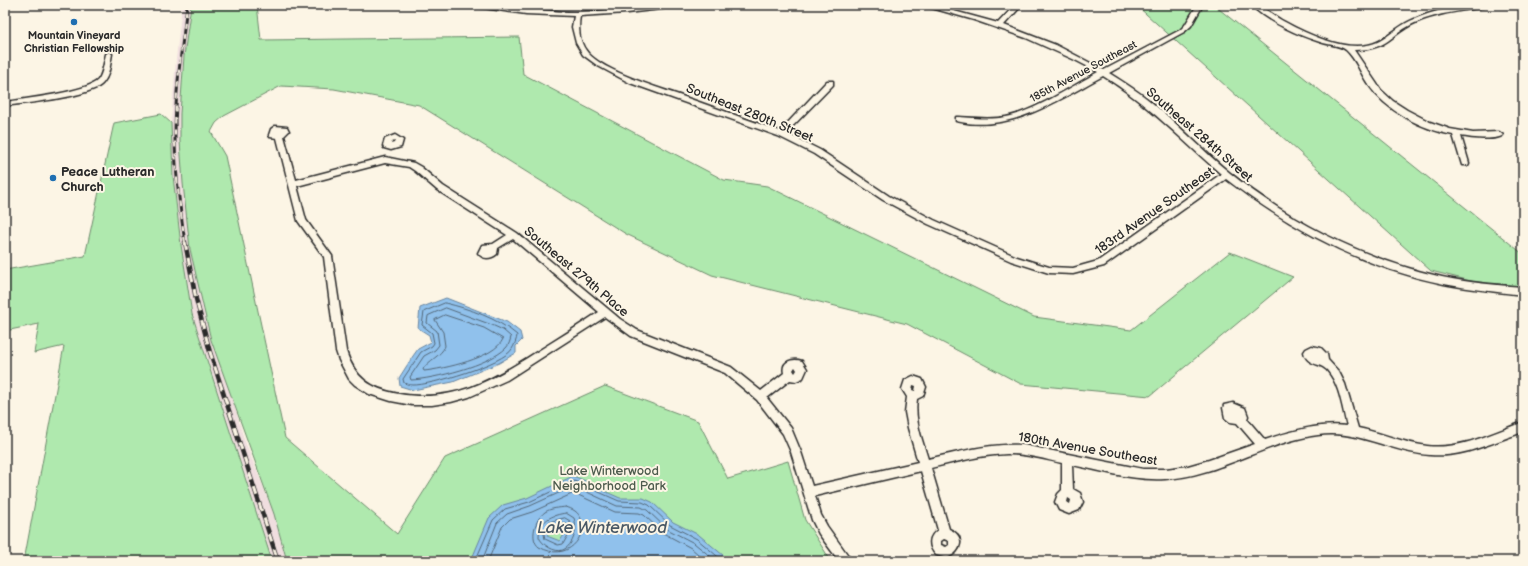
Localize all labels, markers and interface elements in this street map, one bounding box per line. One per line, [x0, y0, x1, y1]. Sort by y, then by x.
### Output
marker: Mountain Vineyard Christian Fellowship [69, 17, 79, 27]
place label: Mountain Vineyard Christian Fellowship [24, 29, 124, 55]
street label: 185th Avenue Southeast [1028, 37, 1139, 105]
street label: Southeast 280th Street [684, 80, 815, 146]
street label: Southeast 284th Street [1143, 84, 1256, 185]
place label: Peace Lutheran Church [61, 164, 155, 195]
street label: 183rd Avenue Southeast [1092, 164, 1217, 258]
marker: Peace Lutheran Church [48, 173, 58, 183]
street label: Southeast 279th Place [521, 223, 632, 320]
street label: 180th Avenue Southeast [1017, 429, 1159, 469]
park label: Lake Winterwood Neighborhood Park [552, 463, 666, 494]
water label: Lake Winterwood [537, 518, 668, 538]

